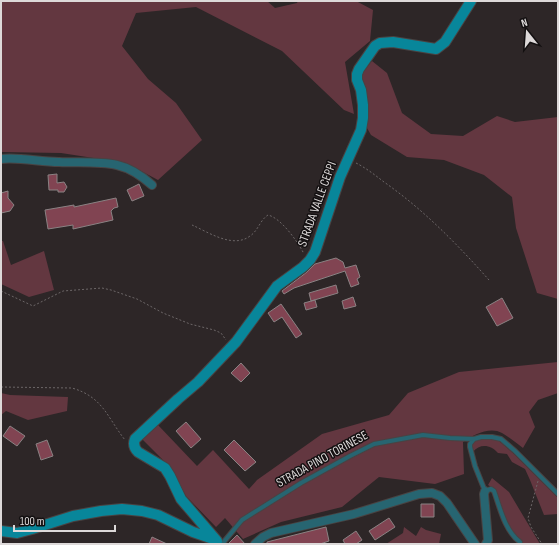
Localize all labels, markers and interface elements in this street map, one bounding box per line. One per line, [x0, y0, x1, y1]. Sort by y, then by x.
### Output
north arrow [507, 12, 547, 52]
text: N [520, 16, 529, 30]
street label: STRADA VALLE CEPPI [294, 159, 340, 249]
street label: STRADA PINO TORINESE [273, 427, 371, 491]
scale bar [14, 507, 115, 533]
text: 100 m [20, 514, 45, 529]

